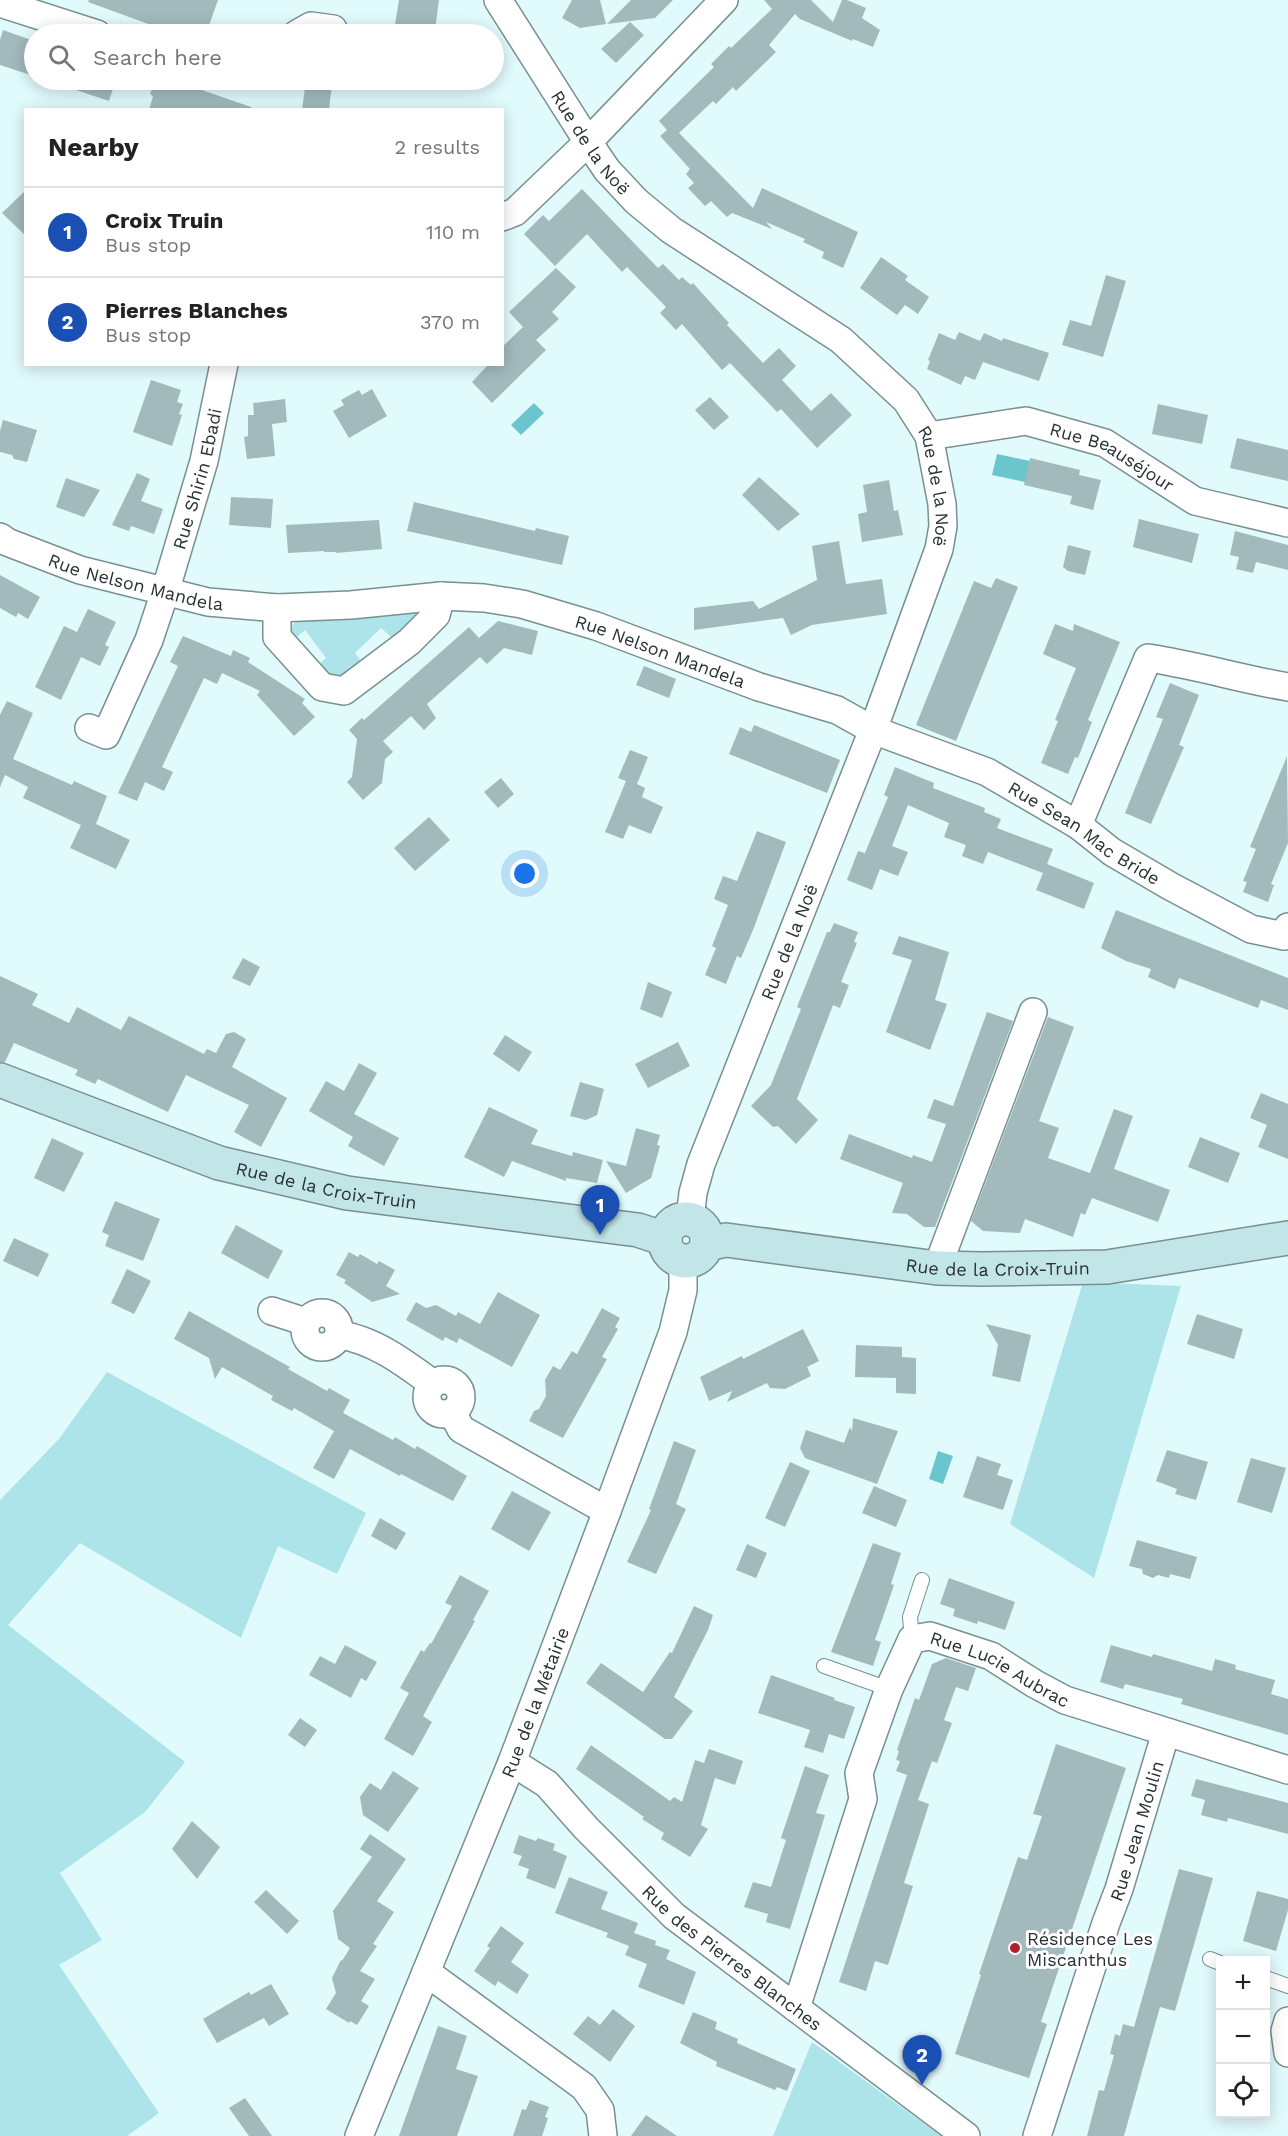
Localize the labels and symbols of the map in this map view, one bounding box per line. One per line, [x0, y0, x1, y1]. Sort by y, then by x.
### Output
street label: Rue de la Noë [547, 86, 635, 199]
street label: Rue Shirin Ebadi [168, 406, 225, 552]
street label: Rue Beauséjour [1048, 418, 1178, 495]
street label: Rue de la Noë [914, 421, 953, 548]
street label: Rue Nelson Mandela [46, 548, 224, 614]
street label: Rue Nelson Mandela [573, 610, 748, 691]
street label: Rue Sean Mac Bride [1005, 776, 1164, 888]
your location [510, 859, 539, 888]
street label: Rue de la Noë [756, 881, 822, 1003]
street label: Rue de la Croix-Truin [234, 1157, 418, 1212]
pin: 1 [580, 1186, 620, 1235]
street label: Rue de la Croix-Truin [905, 1253, 1090, 1280]
street label: Rue de la Métairie [496, 1624, 573, 1780]
street label: Rue Lucie Aubrac [928, 1626, 1074, 1711]
street label: Rue Jean Moulin [1105, 1758, 1167, 1904]
street label: Rue des Pierres Blanches [638, 1880, 826, 2035]
place label: Résidence Les Miscanthus [1027, 1928, 1153, 1970]
marker: Résidence Les Miscanthus [1008, 1941, 1022, 1955]
pin: 2 [902, 2036, 942, 2085]

